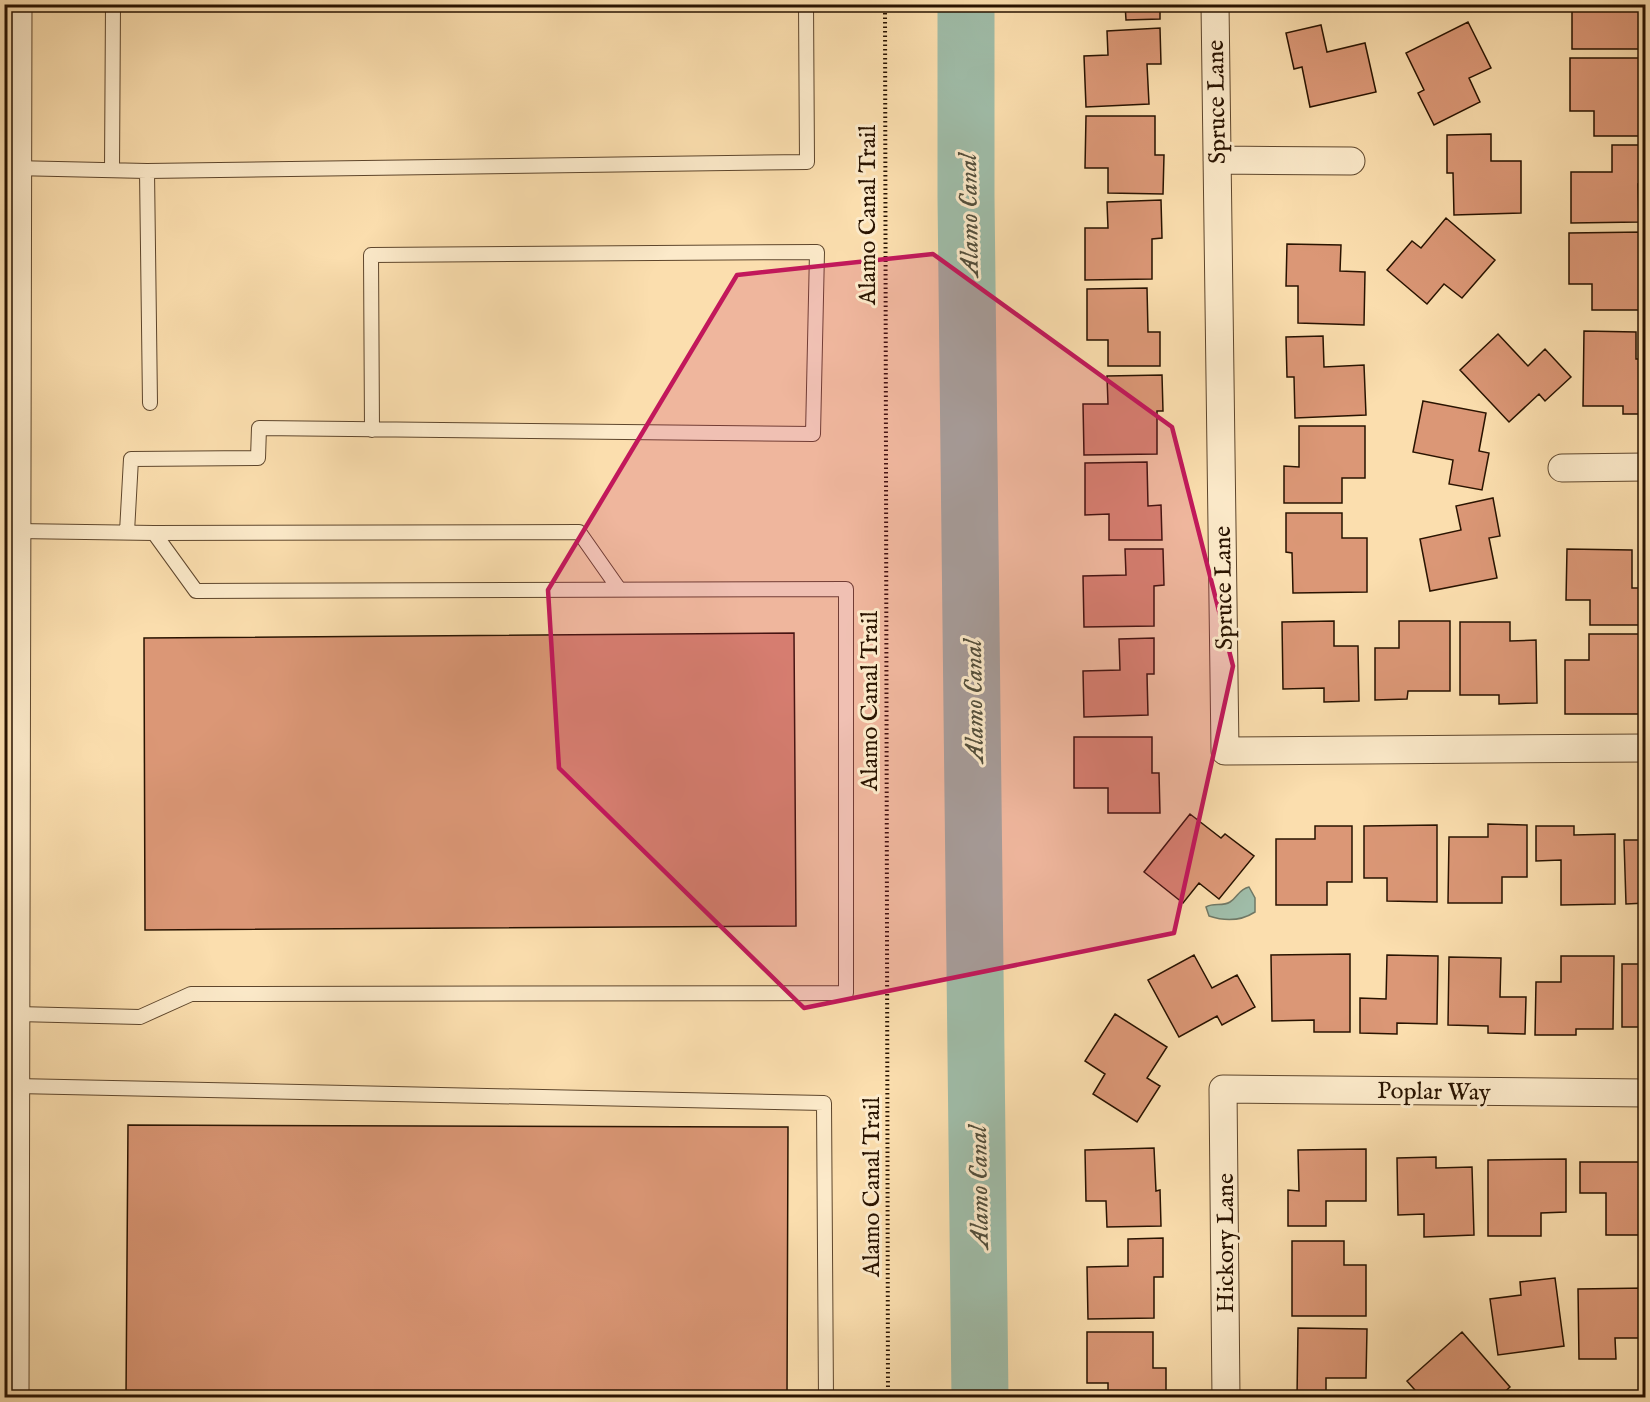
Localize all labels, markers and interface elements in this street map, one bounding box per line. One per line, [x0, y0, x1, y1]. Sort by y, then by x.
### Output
street label: Spruce Lane [1201, 40, 1234, 164]
street label: Alamo Canal Trail [853, 125, 884, 306]
water label: Alamo Canal [952, 151, 987, 280]
street label: Spruce Lane [1208, 526, 1241, 650]
street label: Alamo Canal Trail [855, 611, 886, 792]
water label: Alamo Canal [957, 637, 992, 766]
street label: Poplar Way [1377, 1076, 1491, 1109]
street label: Alamo Canal Trail [857, 1097, 888, 1278]
water label: Alamo Canal [962, 1123, 997, 1252]
street label: Hickory Lane [1211, 1173, 1242, 1313]

